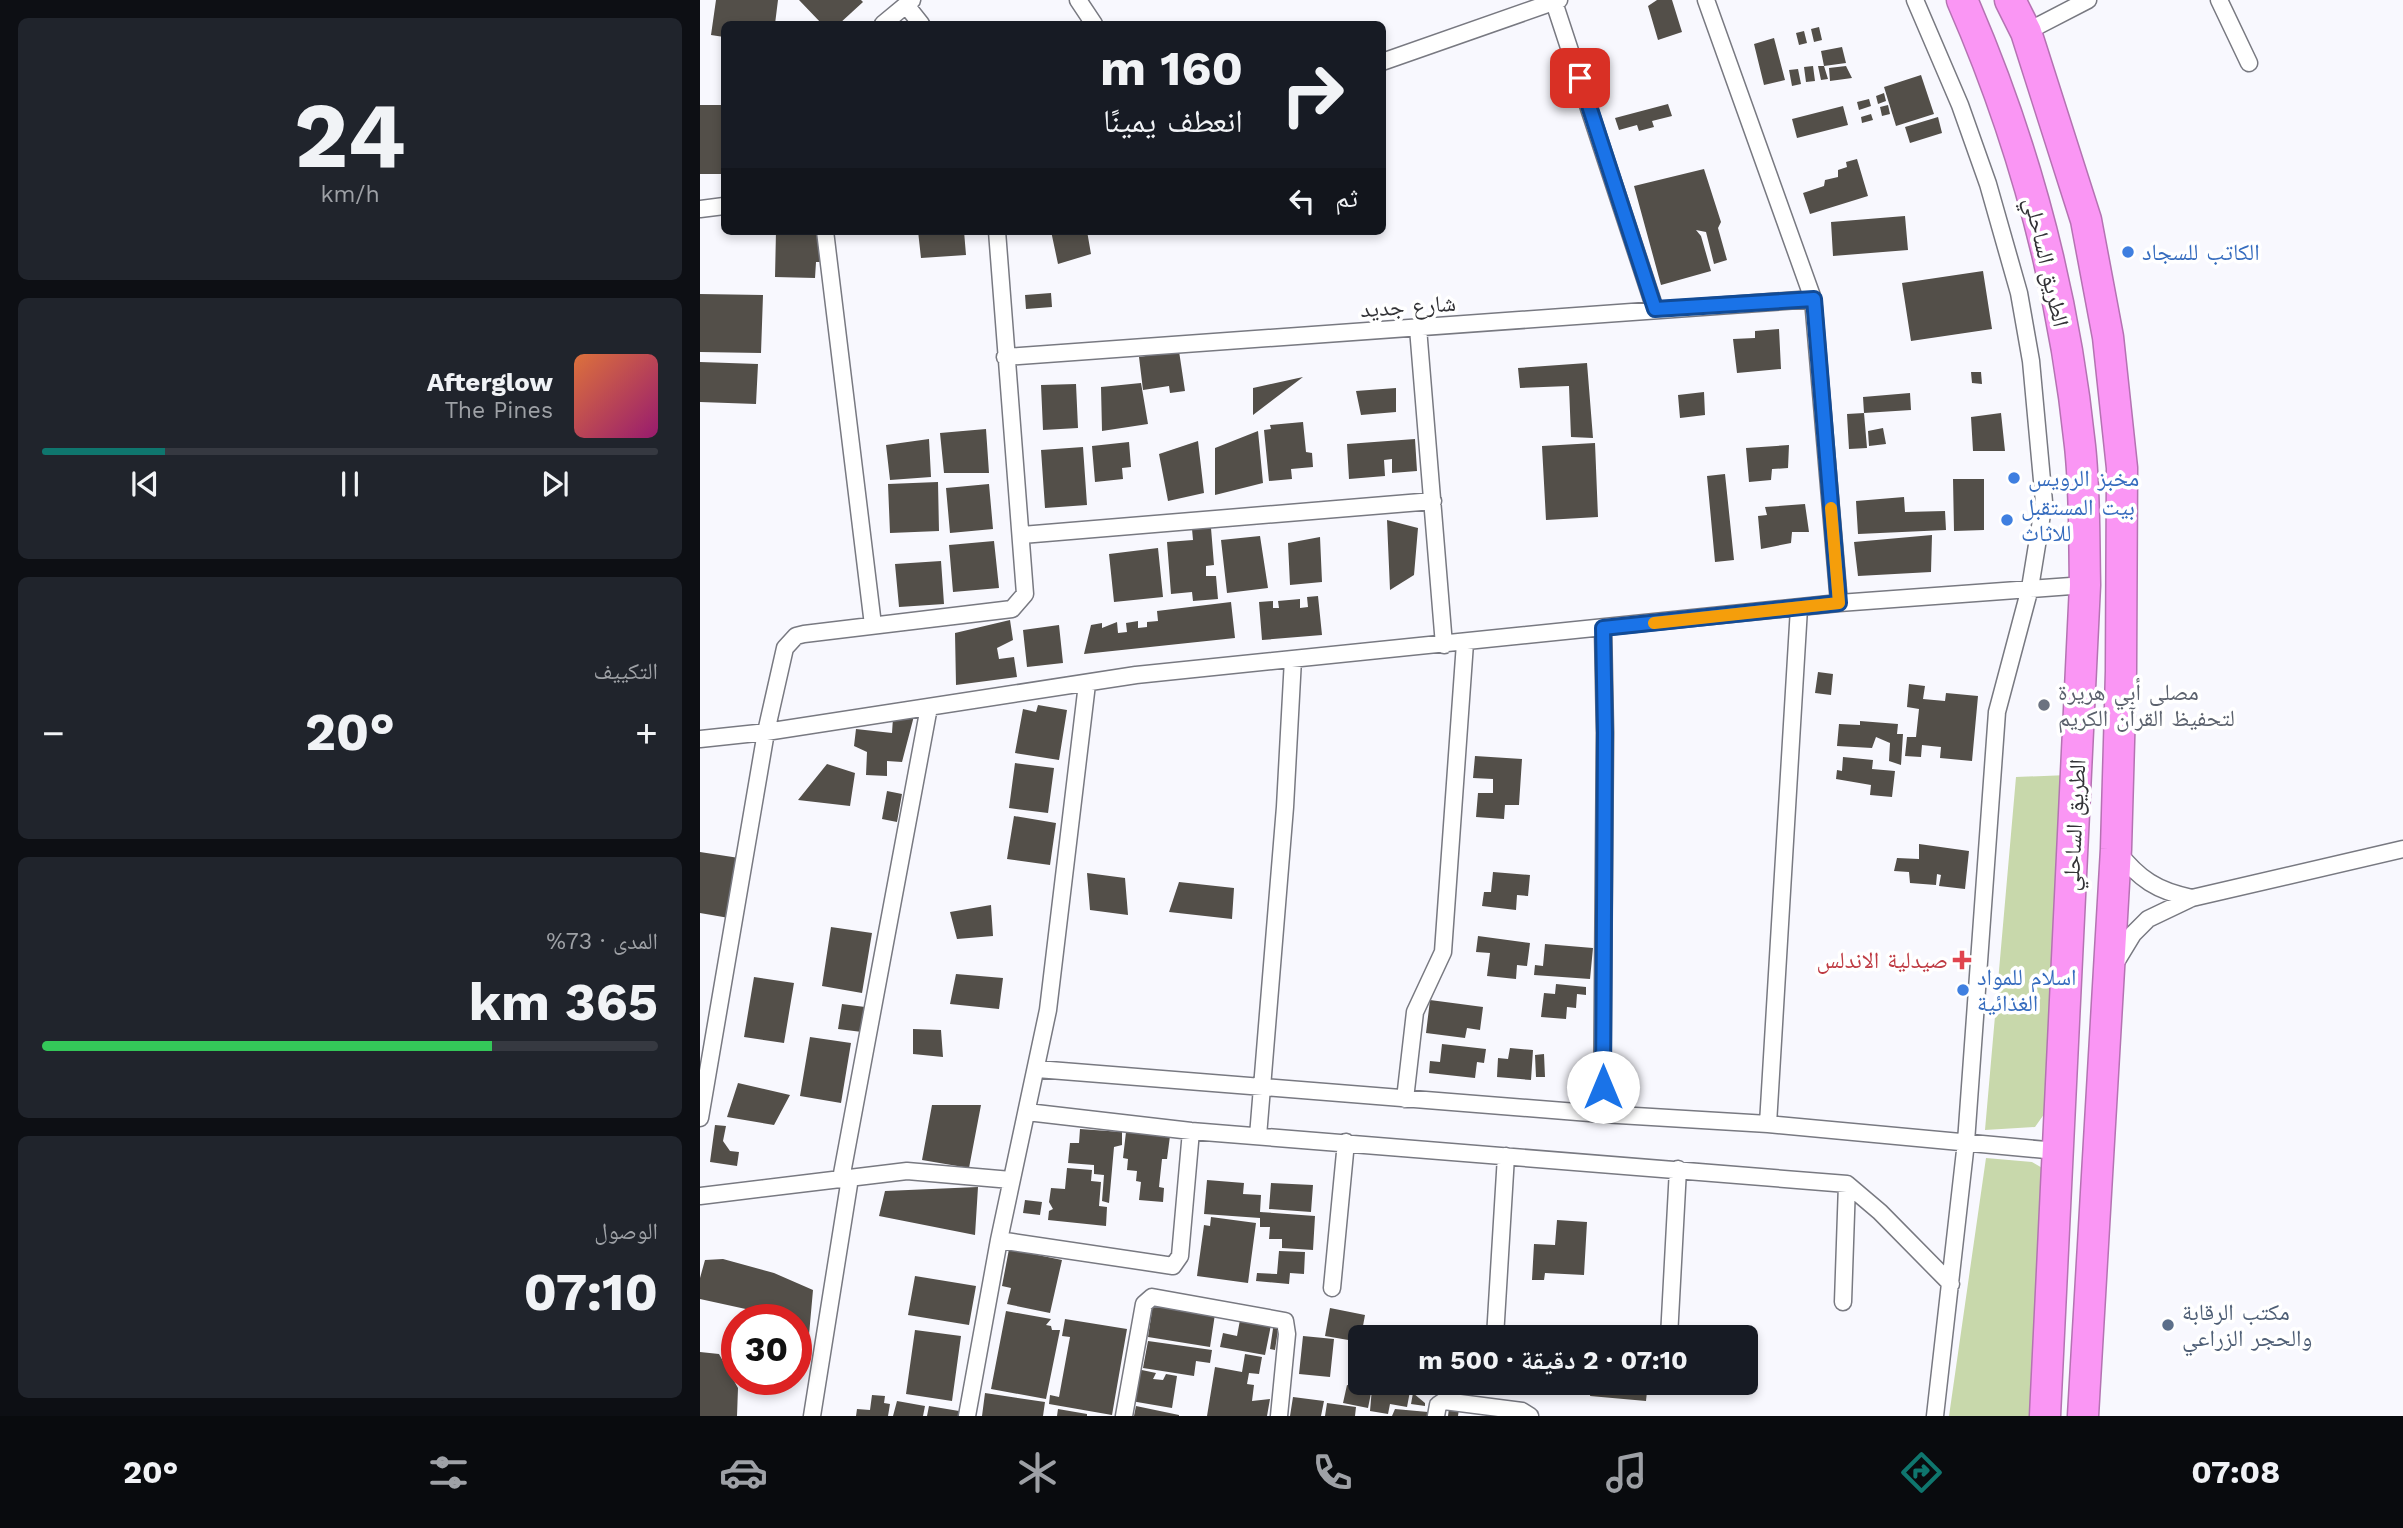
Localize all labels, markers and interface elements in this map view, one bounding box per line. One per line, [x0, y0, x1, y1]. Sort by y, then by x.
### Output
text: 160 m [1100, 39, 1243, 97]
pin [1550, 48, 1610, 108]
icon: right [1267, 49, 1358, 140]
icon: arrive [1561, 59, 1599, 97]
text: 24 [294, 82, 406, 189]
text: انعطف يمينًا [1103, 102, 1243, 140]
text: km/h [320, 181, 380, 208]
icon: left [1283, 182, 1321, 220]
text: ثم [1335, 183, 1358, 213]
street label: الطريق الساحلي [2014, 195, 2075, 331]
place label: الكاتب للسجاد [2142, 239, 2260, 266]
marker: الكاتب للسجاد [2120, 244, 2136, 260]
street label: شارع جديد [1359, 290, 1457, 324]
text: Afterglow [427, 367, 553, 397]
text: The Pines [444, 397, 553, 424]
icon: previous [126, 465, 164, 503]
icon: pause [331, 465, 369, 503]
icon: next [536, 465, 574, 503]
place label: مخبز الرويس [2028, 465, 2139, 492]
marker: مخبز الرويس [2006, 470, 2022, 486]
place label: بيت المستقبل للاثاث [2021, 494, 2135, 547]
marker: بيت المستقبل للاثاث [1999, 512, 2015, 528]
text: التكييف [593, 658, 658, 685]
place label: مصلى أبي هريرة لتحفيظ القرآن الكريم [2058, 678, 2235, 734]
marker: مصلى أبي هريرة لتحفيظ القرآن الكريم [2036, 697, 2052, 713]
text: 20° [305, 702, 395, 763]
text: − [42, 711, 65, 755]
text: + [635, 711, 658, 755]
street label: الطريق الساحلي [2058, 758, 2096, 892]
text: المدى · 73% [546, 928, 658, 955]
place label: صيدلية الاندلس [1816, 947, 1948, 974]
marker: صيدلية الاندلس [1954, 952, 1970, 968]
place label: اسلام للمواد الغذائية [1977, 964, 2077, 1017]
text: 365 km [469, 972, 658, 1033]
marker: اسلام للمواد الغذائية [1955, 982, 1971, 998]
position arrow [1566, 1050, 1640, 1124]
text: الوصول [594, 1218, 658, 1245]
text: 07:10 [524, 1262, 658, 1323]
place label: مكتب الرقابة والحجر الزراعي [2182, 1299, 2312, 1357]
speed limit sign: 30 [721, 1304, 812, 1395]
marker: مكتب الرقابة والحجر الزراعي [2160, 1317, 2176, 1333]
text: 07:10 · 2 دقيقة · 500 m [1418, 1345, 1688, 1375]
icon: filters [424, 1448, 473, 1497]
icon: car [719, 1448, 768, 1497]
icon: climate [1013, 1448, 1062, 1497]
icon: phone [1308, 1448, 1357, 1497]
icon: music [1602, 1448, 1651, 1497]
icon: directions [1897, 1448, 1946, 1497]
text: 20° [123, 1453, 178, 1491]
text: 07:08 [2191, 1453, 2280, 1491]

